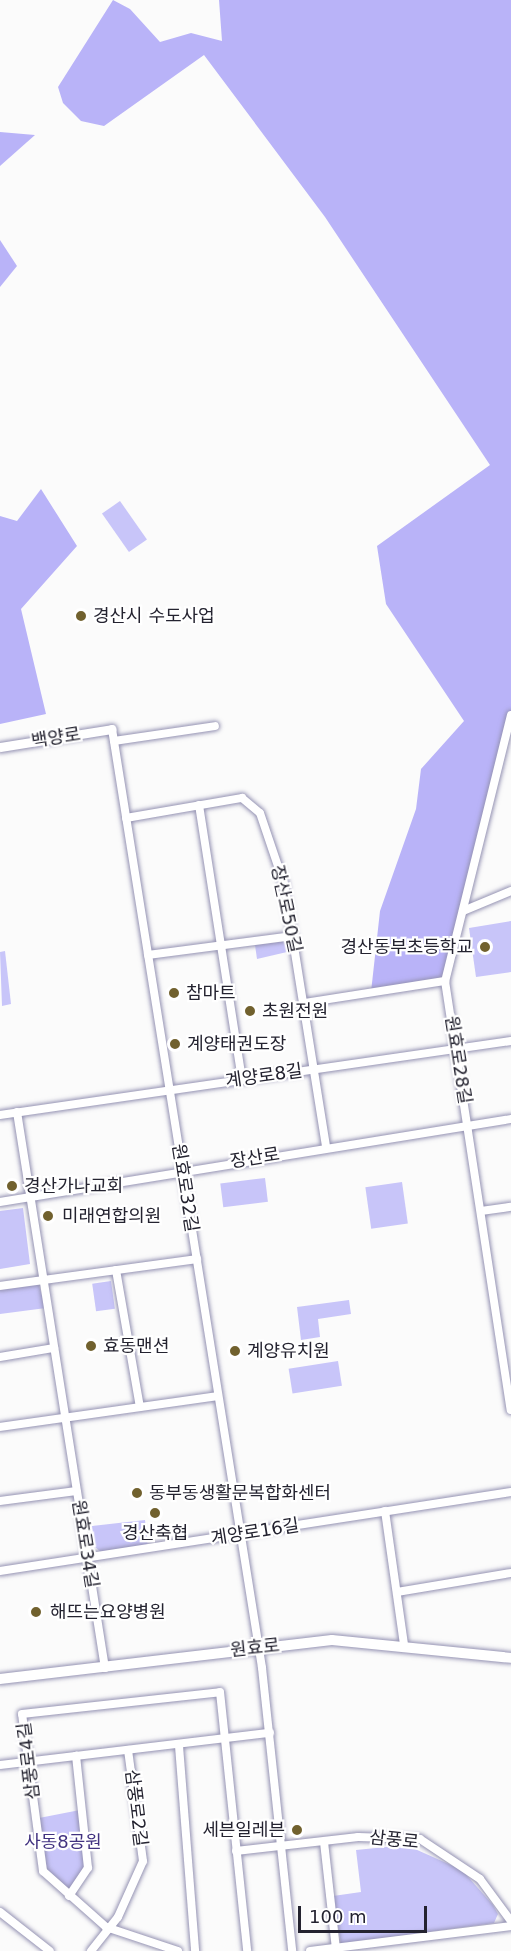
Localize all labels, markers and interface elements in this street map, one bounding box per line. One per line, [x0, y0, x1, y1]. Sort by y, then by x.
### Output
place label: 경산시 수도사업 [93, 605, 215, 627]
marker: 경산시 수도사업 [74, 609, 88, 623]
street label: 백양로 [30, 723, 82, 753]
street label: 장산로50길 [266, 863, 306, 955]
place label: 경산동부초등학교 [341, 936, 473, 958]
marker: 경산동부초등학교 [478, 940, 492, 954]
place label: 참마트 [186, 982, 236, 1004]
marker: 참마트 [167, 986, 181, 1000]
place label: 초원전원 [262, 1000, 328, 1022]
marker: 초원전원 [243, 1004, 257, 1018]
street label: 원효로28길 [440, 1014, 476, 1106]
place label: 계양태권도장 [187, 1033, 286, 1055]
marker: 계양태권도장 [168, 1037, 182, 1051]
street label: 계양로8길 [224, 1060, 304, 1092]
street label: 원효로32길 [167, 1142, 203, 1234]
street label: 장산로 [229, 1143, 281, 1173]
place label: 경산가나교회 [24, 1175, 123, 1197]
marker: 경산가나교회 [5, 1179, 19, 1193]
place label: 미래연합의원 [62, 1205, 161, 1227]
marker: 미래연합의원 [39, 1207, 57, 1225]
place label: 효동맨션 [103, 1335, 169, 1357]
marker: 효동맨션 [84, 1339, 98, 1353]
place label: 계양유치원 [247, 1340, 330, 1362]
marker: 계양유치원 [228, 1344, 242, 1358]
place label: 동부동생활문복합화센터 [149, 1482, 331, 1504]
marker: 동부동생활문복합화센터 [130, 1486, 144, 1500]
street label: 원효로34길 [67, 1498, 103, 1590]
marker: 경산축협 [148, 1506, 162, 1520]
street label: 계양로16길 [209, 1514, 301, 1550]
place label: 경산축협 [122, 1522, 188, 1544]
place label: 해뜨는요양병원 [50, 1601, 166, 1623]
marker: 해뜨는요양병원 [27, 1603, 45, 1621]
street label: 원효로 [229, 1635, 281, 1661]
street label: 삼풍로4길 [14, 1721, 44, 1801]
street label: 삼풍로2길 [121, 1768, 151, 1848]
place label: 세븐일레븐 [202, 1819, 285, 1841]
marker: 세븐일레븐 [290, 1823, 304, 1837]
street label: 삼풍로 [368, 1827, 420, 1853]
park label: 사동8공원 [24, 1831, 102, 1853]
scale bar [301, 1894, 430, 1932]
text: 100 m [309, 1906, 367, 1927]

